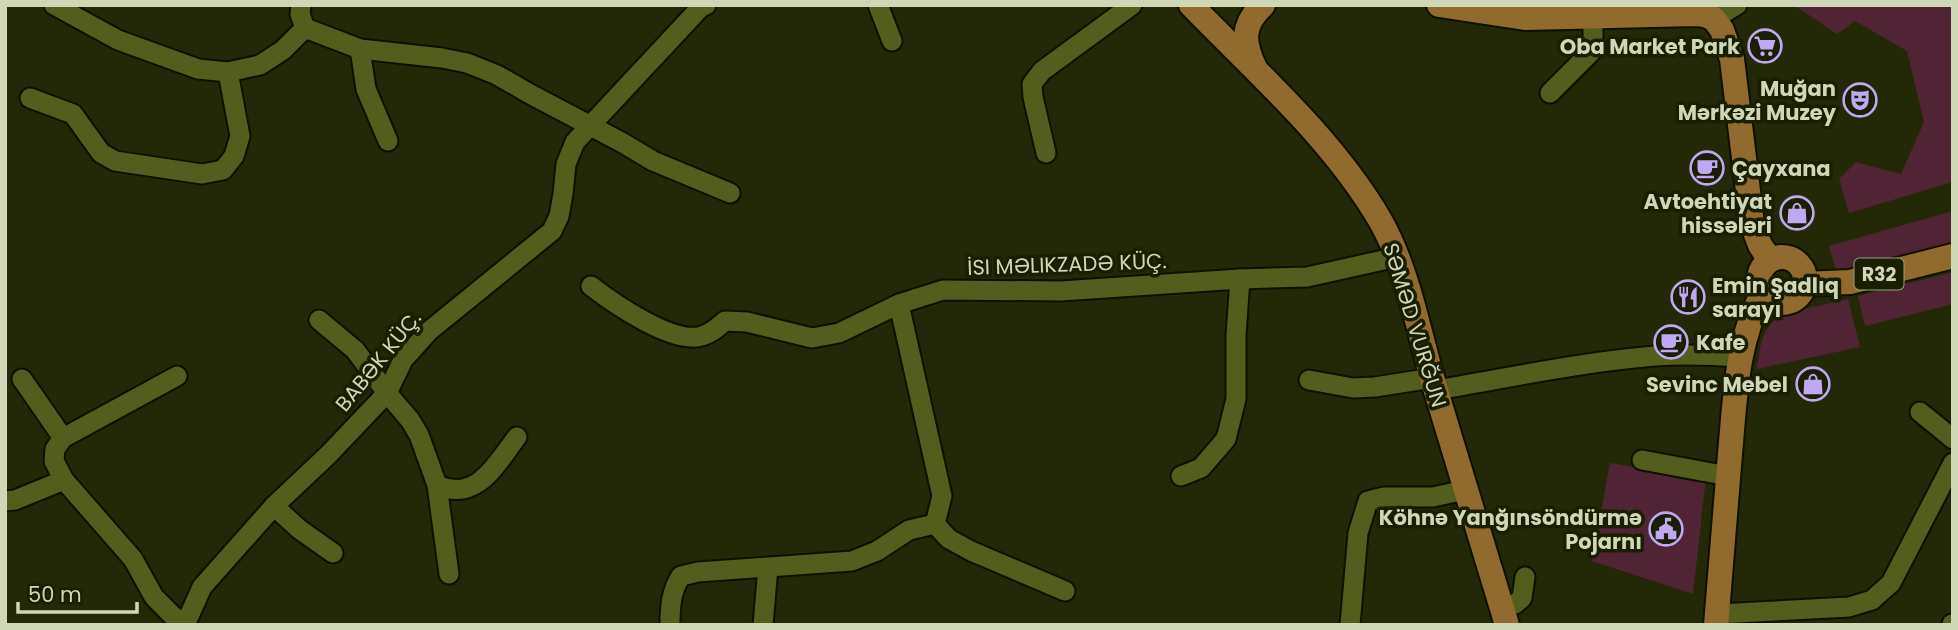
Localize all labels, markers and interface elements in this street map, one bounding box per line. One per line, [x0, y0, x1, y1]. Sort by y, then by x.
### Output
supermarket icon: Oba Market Park [1746, 27, 1784, 65]
place label: Oba Market Park [1560, 32, 1740, 61]
place label: Muğan Mərkəzi Muzey [1678, 74, 1837, 127]
theatre icon: Muğan Mərkəzi Muzey [1841, 81, 1879, 119]
cafe icon: Çayxana [1688, 149, 1726, 187]
place label: Çayxana [1732, 154, 1831, 183]
place label: Avtoehtiyat hissələri [1644, 187, 1772, 240]
shop icon: Avtoehtiyat hissələri [1778, 194, 1816, 232]
street label: SƏMƏD VURĞUN [1376, 239, 1454, 411]
street label: İSI MƏLIKZADƏ KÜÇ. [967, 246, 1167, 282]
road number: R32 [1854, 258, 1904, 290]
place label: Emin Şadlıq sarayı [1712, 271, 1839, 324]
restaurant icon: Emin Şadlıq sarayı [1669, 278, 1707, 316]
street label: BABƏK KÜÇ. [328, 304, 428, 418]
cafe icon: Kafe [1652, 323, 1690, 361]
place label: Kafe [1696, 328, 1745, 357]
shop icon: Sevinc Mebel [1794, 365, 1832, 403]
place label: Sevinc Mebel [1646, 370, 1788, 399]
place label: Köhnə Yanğınsöndürmə Pojarnı [1379, 503, 1642, 556]
public building icon: Köhnə Yanğınsöndürmə Pojarnı [1647, 510, 1685, 548]
scale bar [18, 570, 136, 614]
text: 50 m [28, 580, 82, 609]

